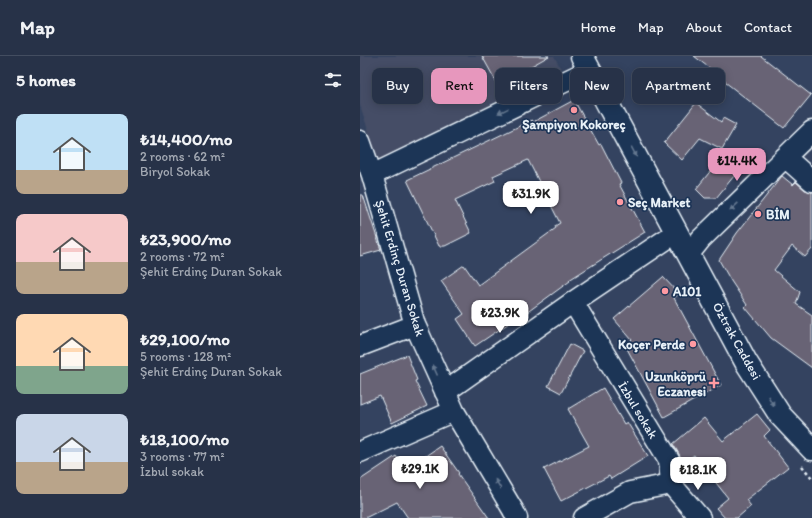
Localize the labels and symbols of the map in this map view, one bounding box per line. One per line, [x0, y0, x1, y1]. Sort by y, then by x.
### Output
marker: Şampiyon Kokoreç [569, 105, 579, 115]
one-way arrow [498, 108, 509, 114]
place label: Şampiyon Kokoreç [522, 117, 626, 133]
one-way arrow [630, 146, 637, 158]
pin: ₺14.4K [704, 148, 770, 182]
pin: ₺31.9K [498, 181, 564, 215]
place label: Seç Market [628, 195, 690, 211]
marker: Seç Market [615, 197, 625, 207]
street label: Şehit Erdinç Duran Sokak [372, 198, 428, 338]
one-way arrow [729, 202, 739, 212]
place label: BİM [766, 207, 790, 222]
marker: BİM [753, 209, 763, 219]
place label: A101 [672, 284, 701, 299]
marker: A101 [660, 286, 670, 296]
pin: ₺23.9K [467, 300, 533, 334]
street label: Öztrak Caddesi [710, 300, 764, 382]
place label: Koçer Perde [618, 337, 685, 353]
marker: Koçer Perde [688, 339, 698, 349]
one-way arrow [432, 364, 439, 376]
place label: Uzunköprü Eczanesi [645, 369, 707, 399]
marker: Uzunköprü Eczanesi [709, 378, 719, 388]
street label: İzbul sokak [615, 379, 661, 441]
one-way arrow [767, 396, 775, 406]
pin: ₺29.1K [387, 456, 453, 490]
pin: ₺18.1K [665, 457, 731, 491]
one-way arrow [494, 478, 501, 490]

